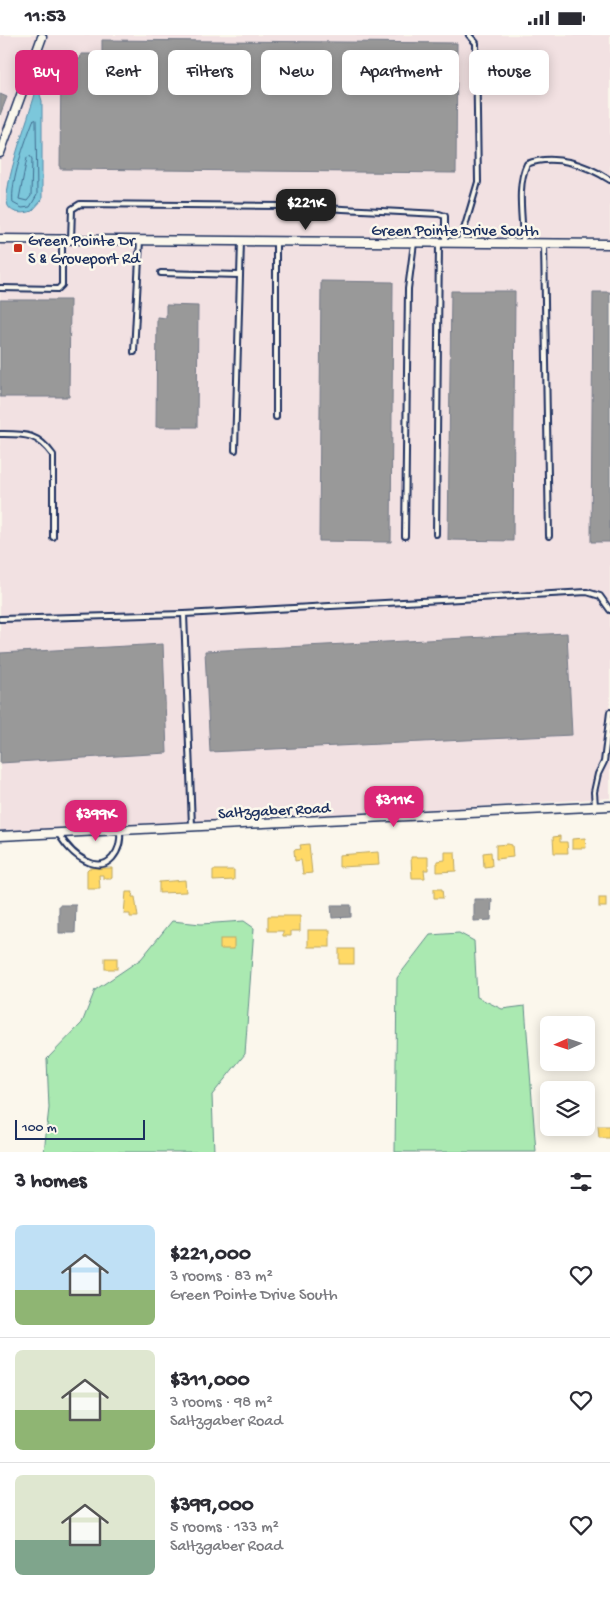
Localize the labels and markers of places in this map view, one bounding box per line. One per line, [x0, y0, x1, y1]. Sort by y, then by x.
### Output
pin: $221K [271, 189, 341, 231]
place label: Green Pointe Dr S & Groveport Rd [28, 233, 141, 270]
marker: Green Pointe Dr S & Groveport Rd [12, 242, 24, 254]
pin: $311K [359, 785, 429, 828]
pin: $399K [61, 799, 131, 842]

